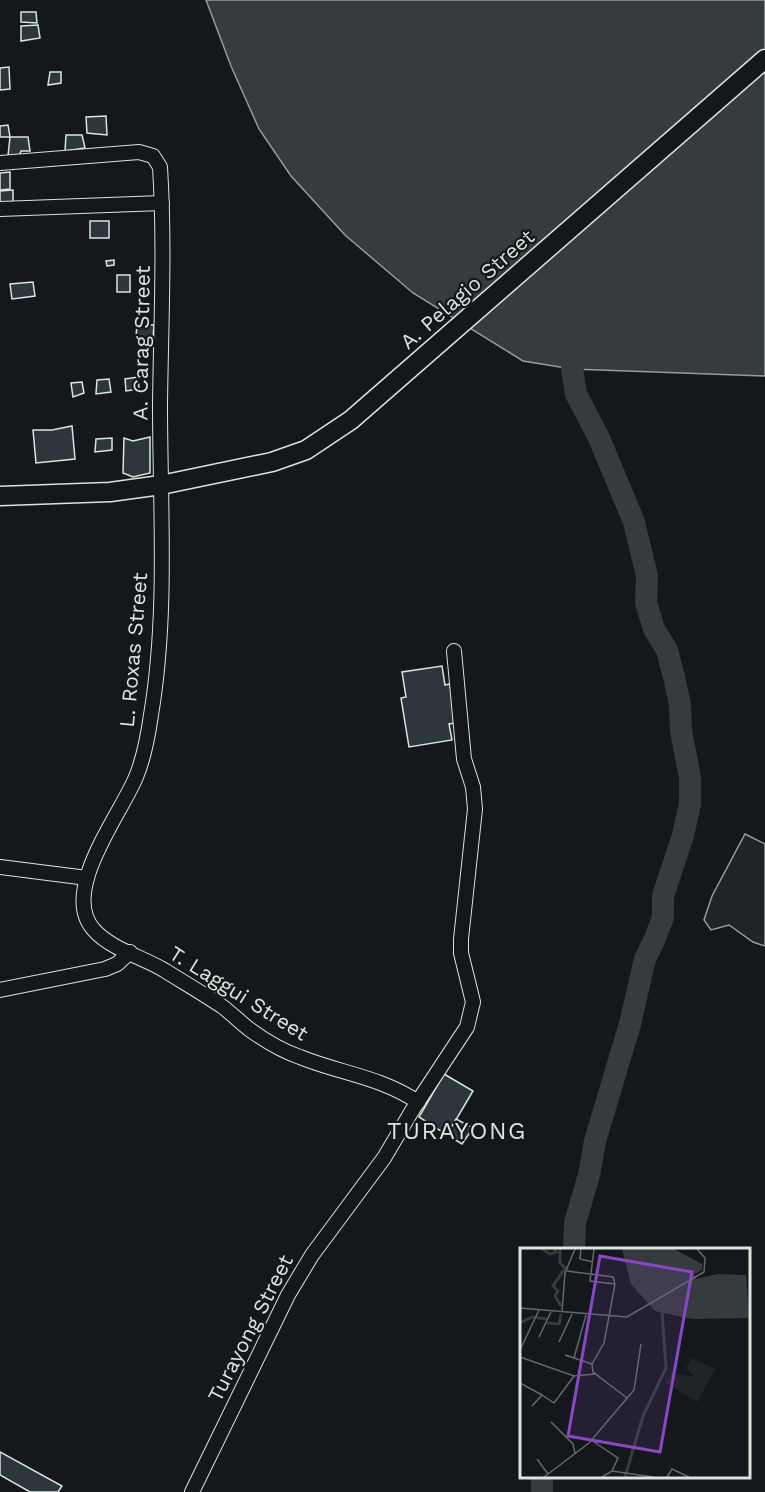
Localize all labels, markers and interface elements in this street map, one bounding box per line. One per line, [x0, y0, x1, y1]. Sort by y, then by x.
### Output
street label: A. Pelagio Street [395, 224, 539, 354]
street label: A. Carag Street [127, 265, 155, 421]
street label: L. Roxas Street [114, 571, 152, 728]
street label: T. Laggui Street [165, 940, 313, 1046]
district label: TURAYONG [387, 1117, 527, 1145]
inset map [520, 1248, 750, 1477]
street label: Turayong Street [202, 1250, 298, 1406]

